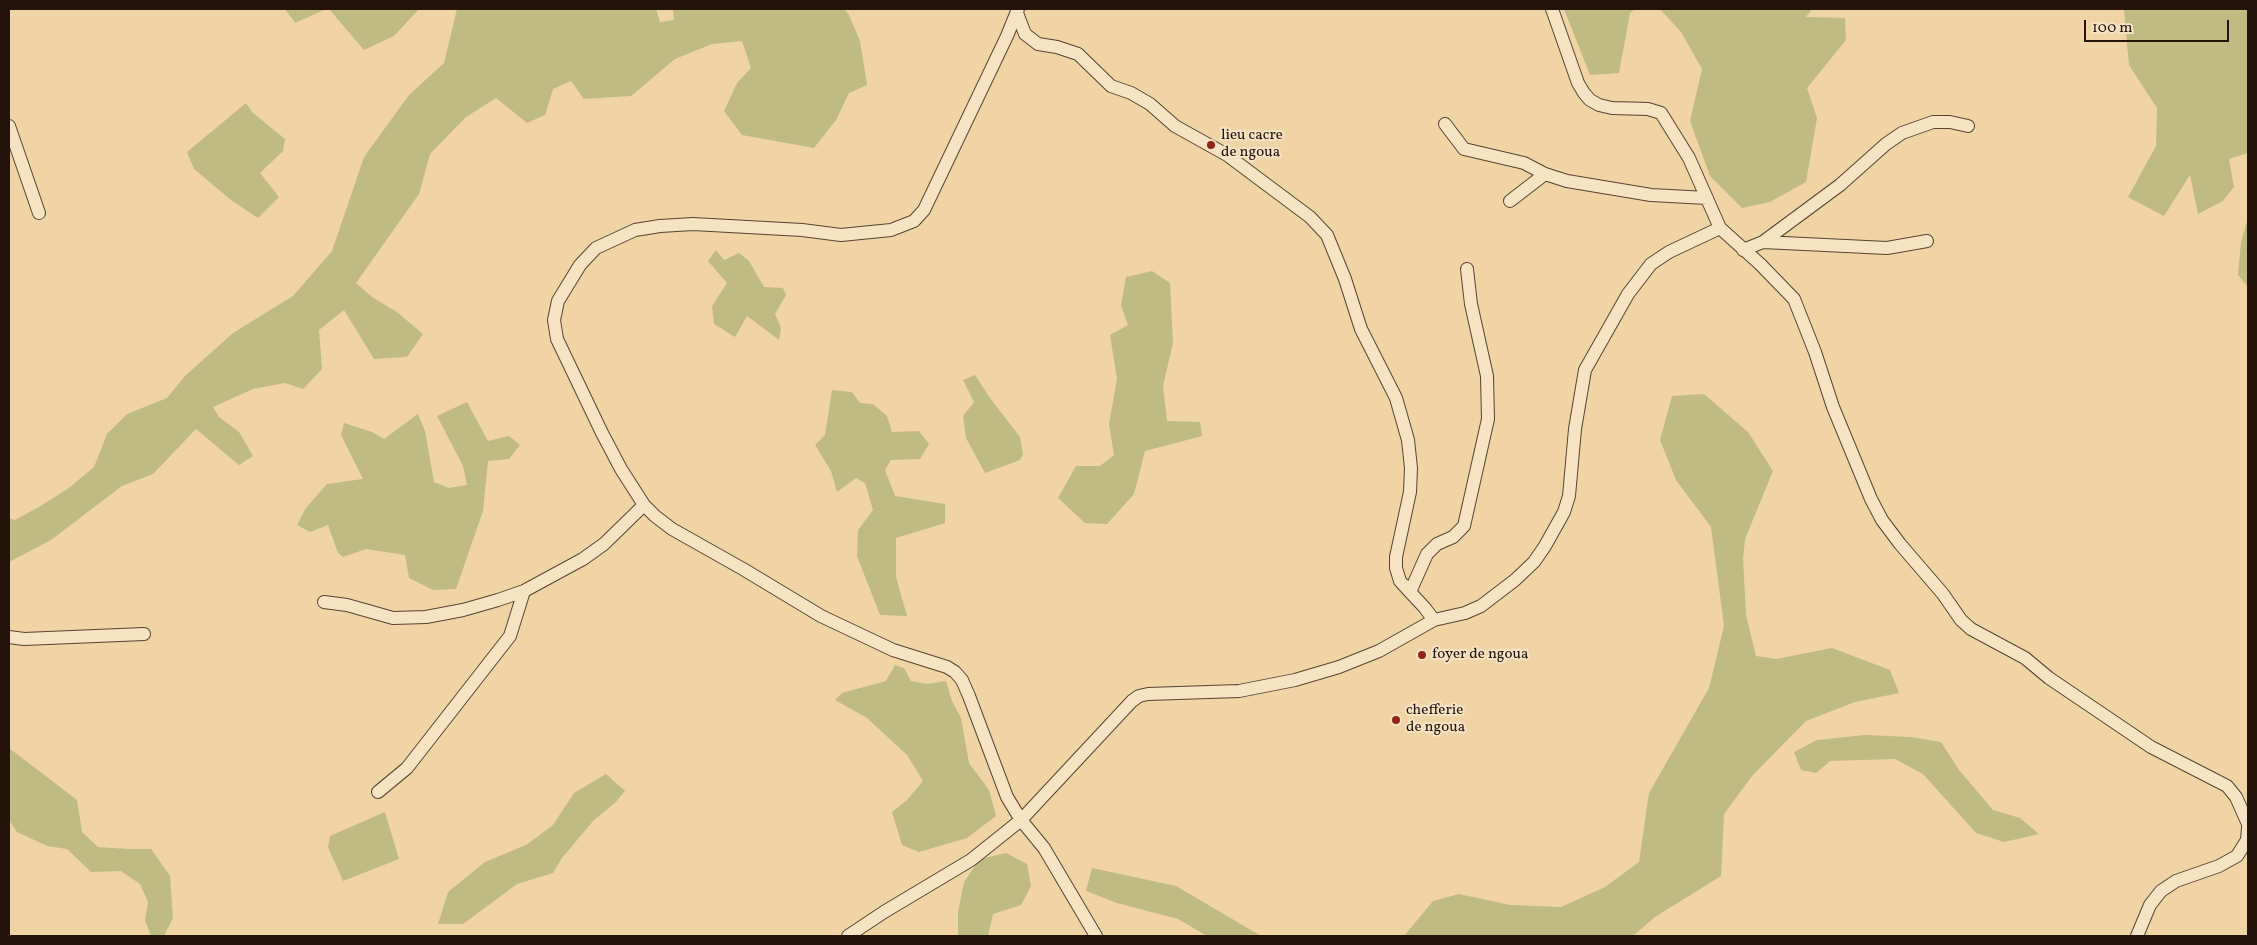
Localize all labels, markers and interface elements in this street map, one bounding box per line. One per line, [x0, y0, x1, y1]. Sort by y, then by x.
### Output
scale bar [2087, 10, 2232, 42]
text: 100 m [2092, 18, 2132, 39]
place label: lieu cacre de ngoua [1221, 127, 1283, 162]
marker: lieu cacre de ngoua [1205, 139, 1217, 151]
place label: foyer de ngoua [1432, 646, 1528, 664]
marker: foyer de ngoua [1416, 649, 1428, 661]
place label: chefferie de ngoua [1406, 702, 1465, 737]
marker: chefferie de ngoua [1390, 714, 1402, 726]

